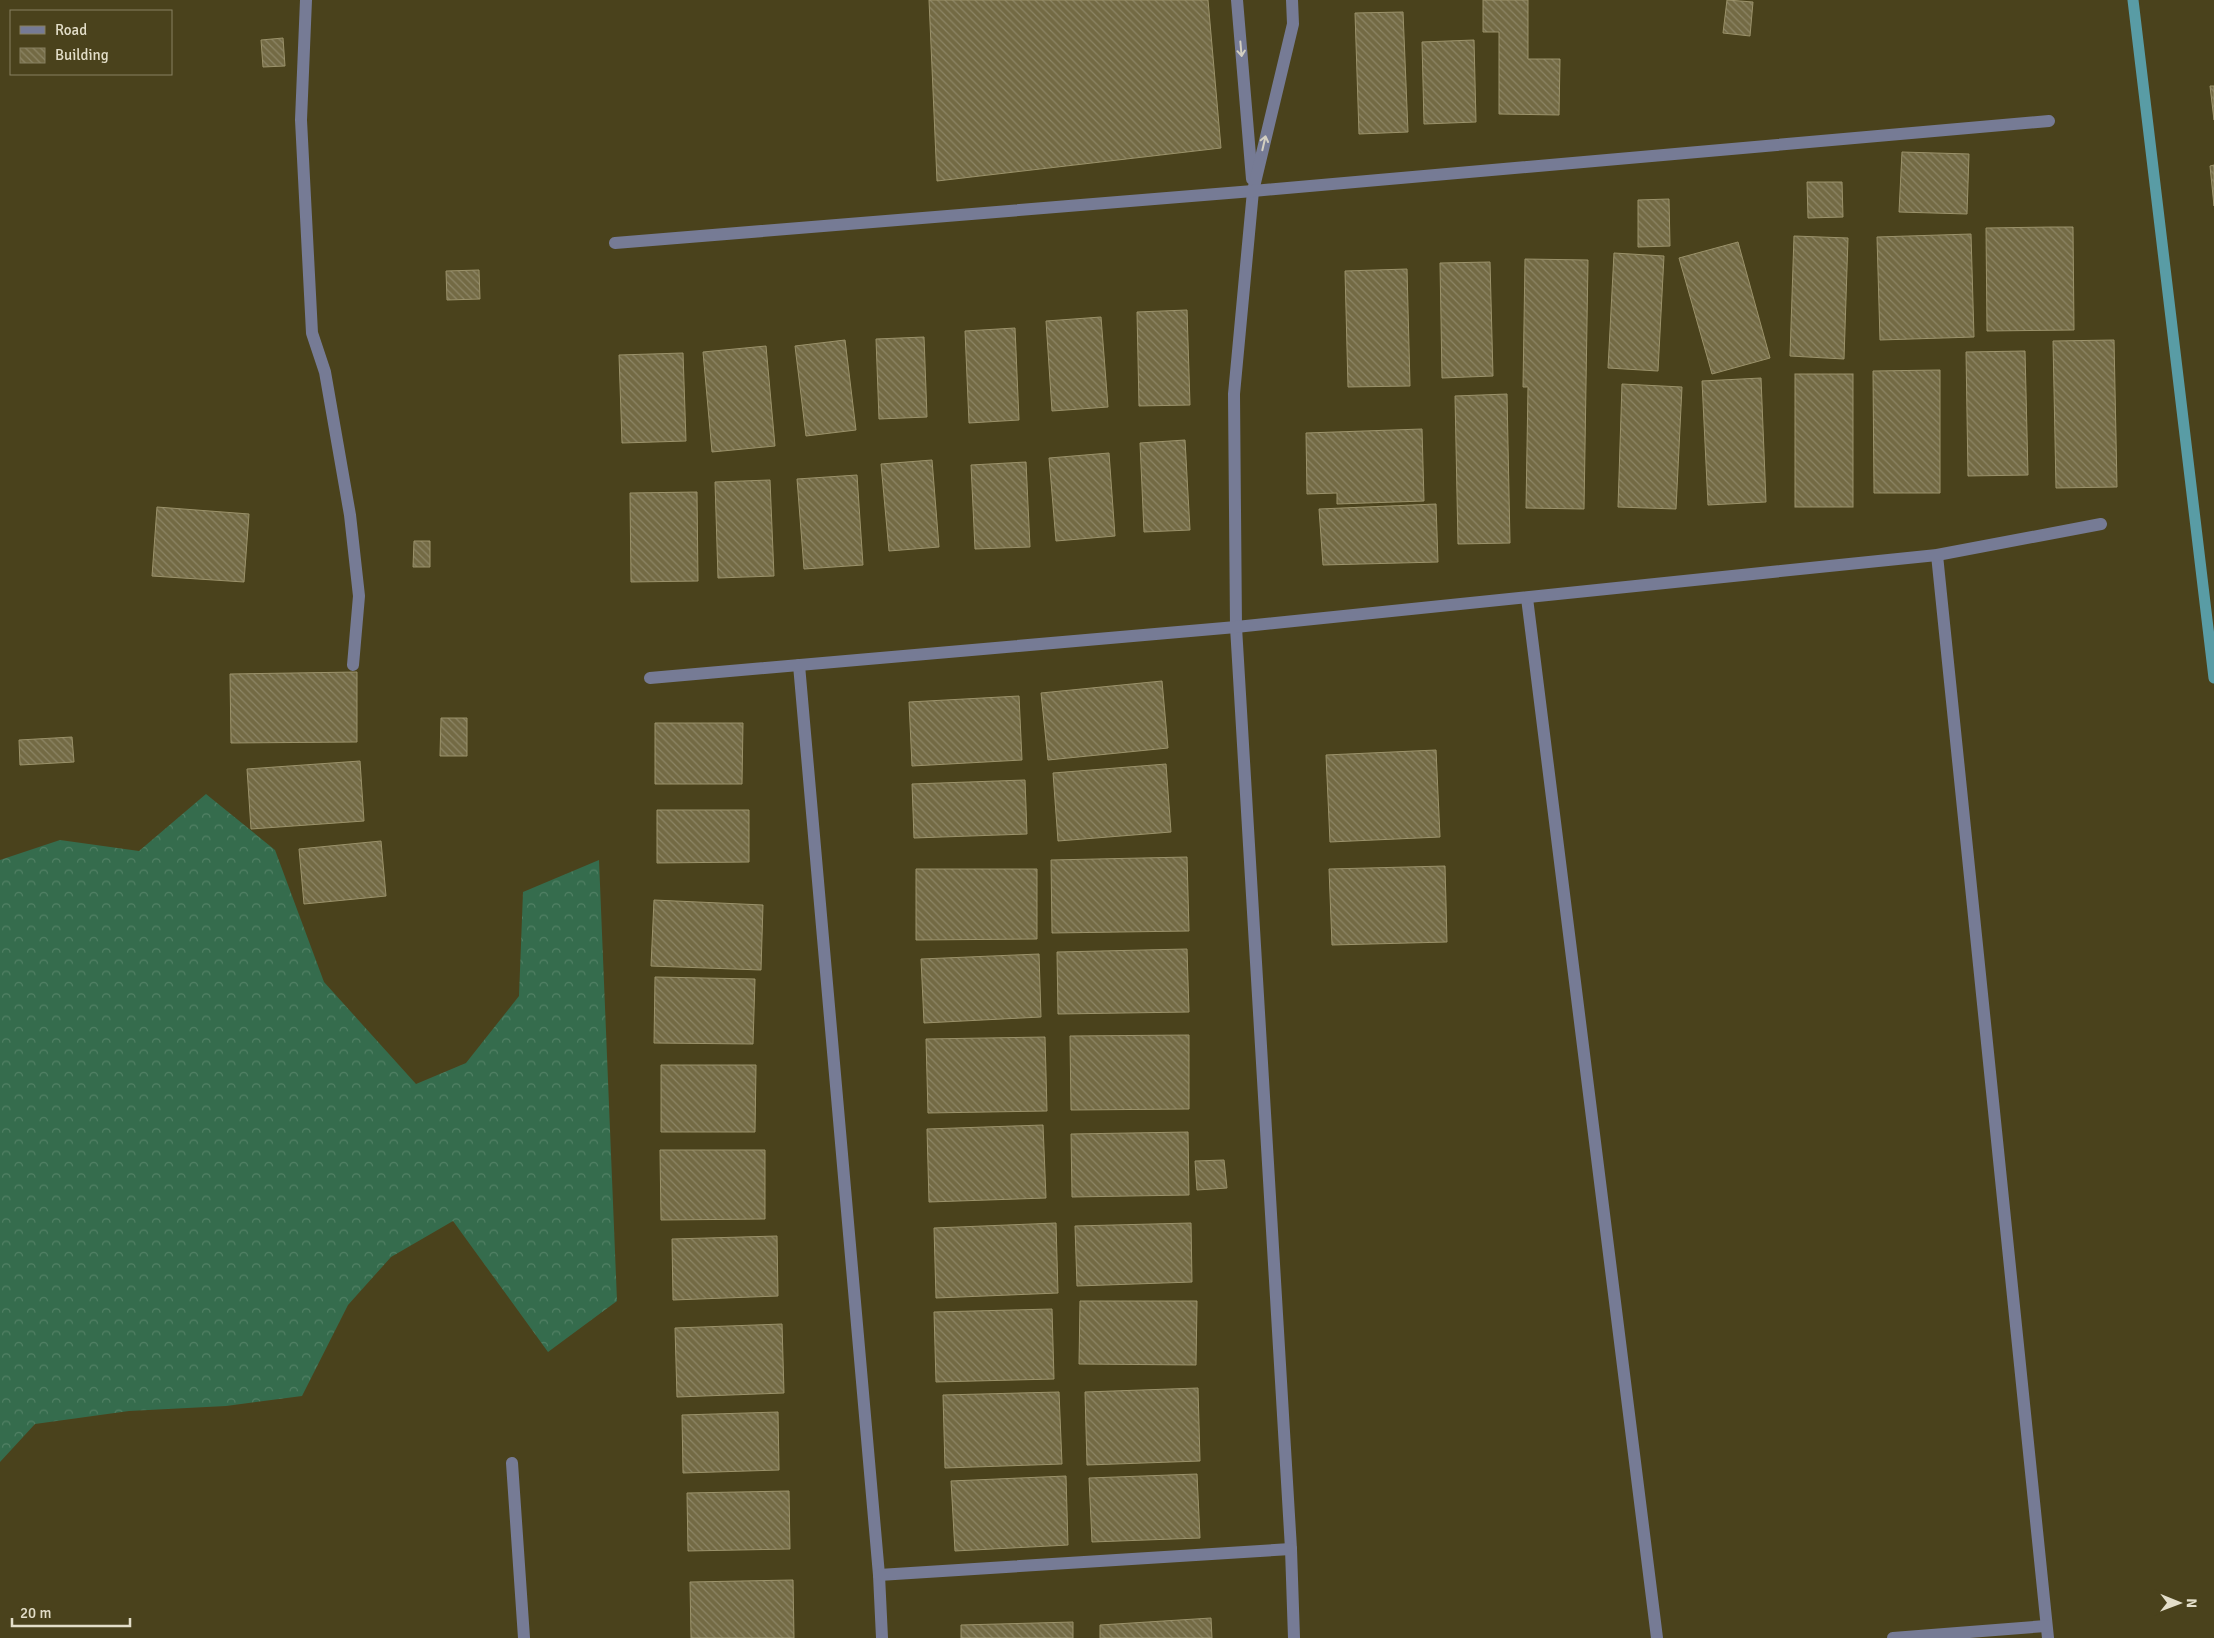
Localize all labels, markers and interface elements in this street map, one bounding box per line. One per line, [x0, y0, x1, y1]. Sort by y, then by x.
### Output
legend [10, 10, 172, 75]
text: Road [55, 21, 87, 39]
one-way arrow [1236, 40, 1246, 56]
text: Building [55, 46, 109, 64]
one-way arrow [1260, 136, 1269, 152]
north arrow [2154, 1578, 2204, 1628]
scale bar [12, 1596, 130, 1628]
text: N [2183, 1598, 2200, 1608]
text: 20 m [20, 1604, 51, 1622]

